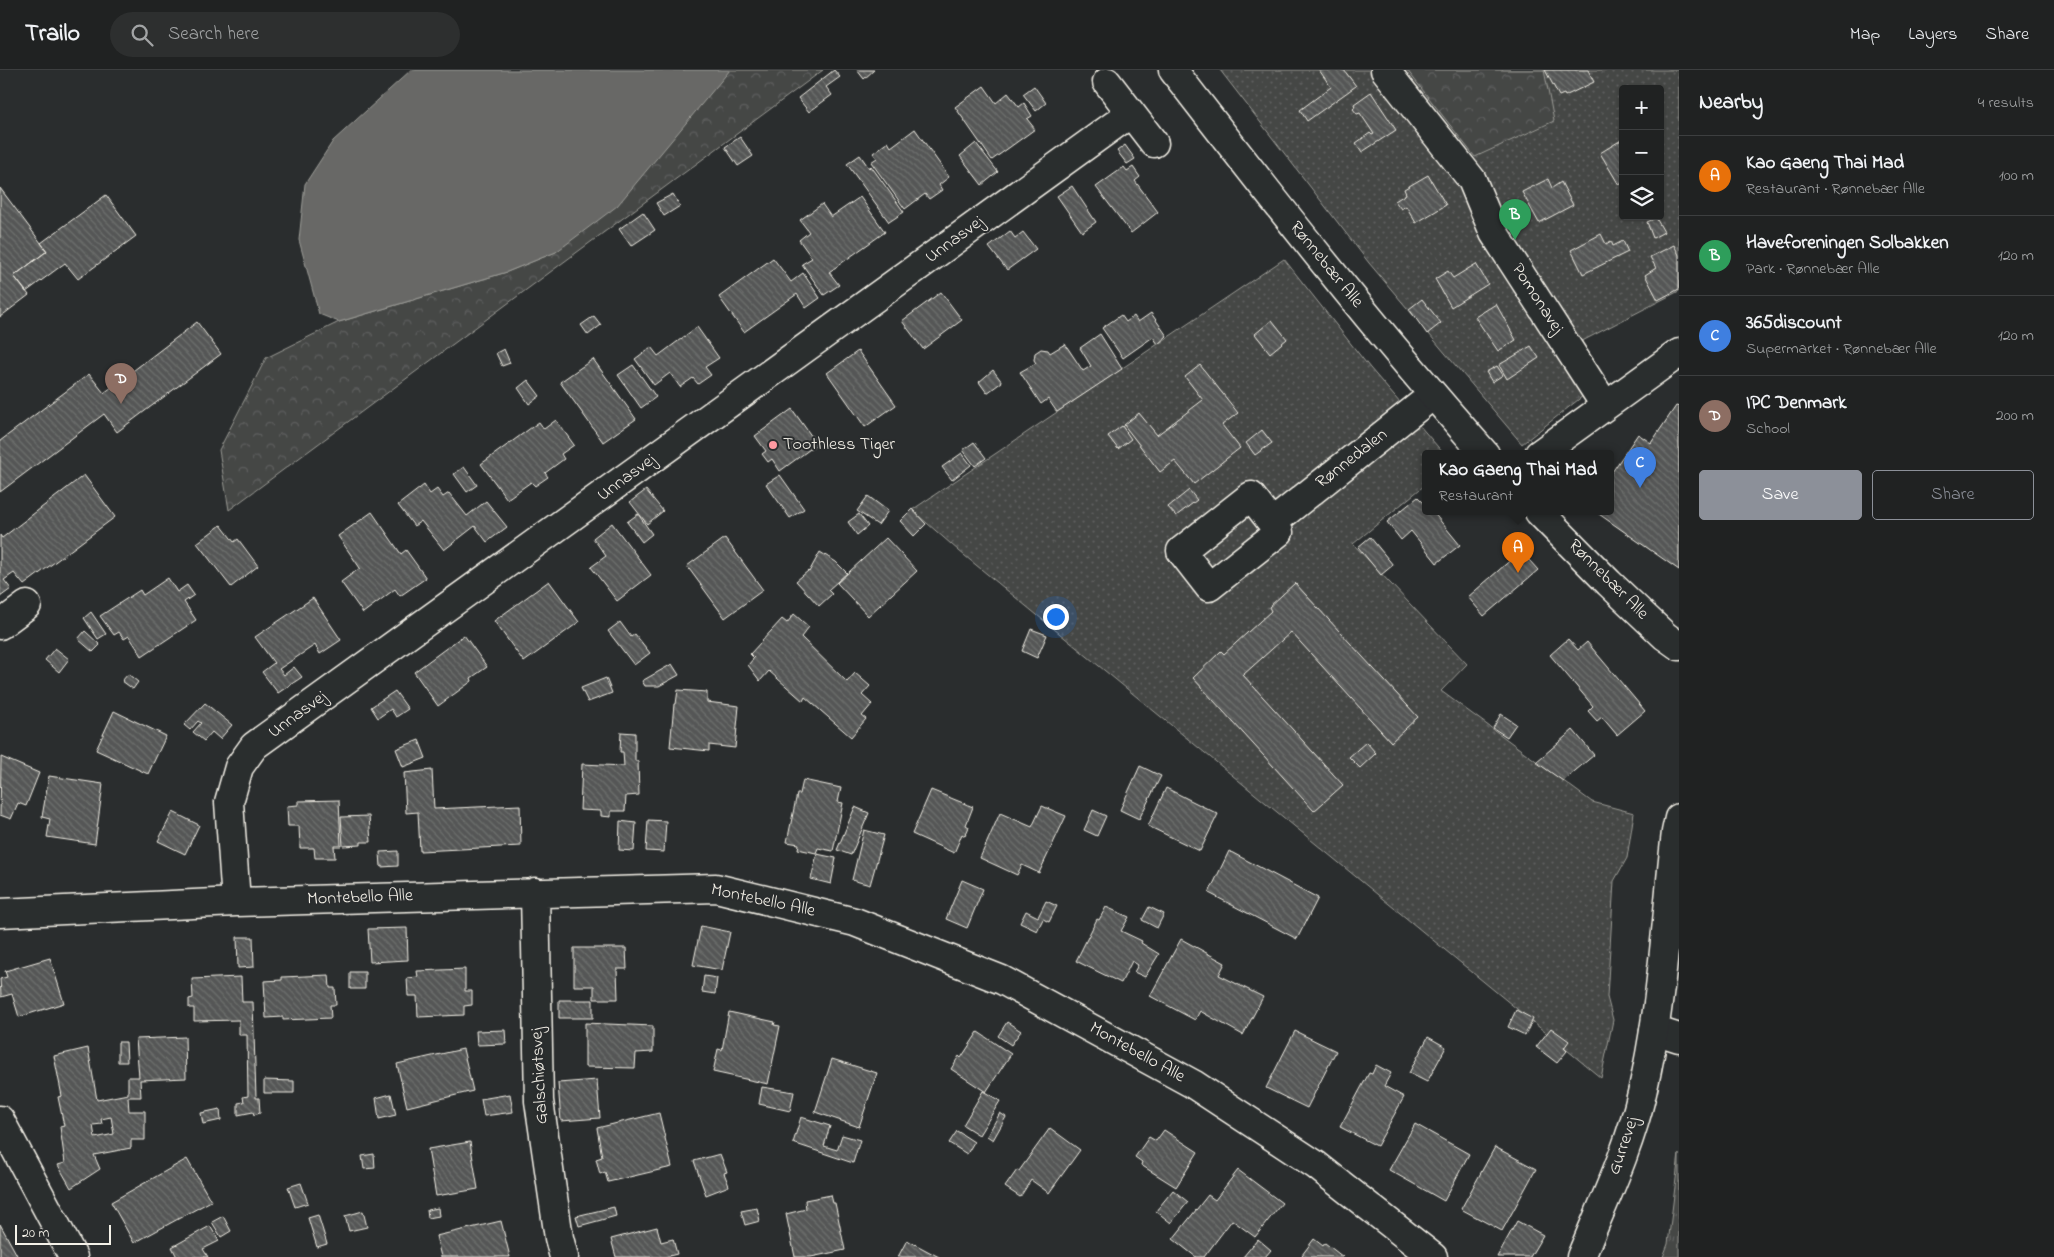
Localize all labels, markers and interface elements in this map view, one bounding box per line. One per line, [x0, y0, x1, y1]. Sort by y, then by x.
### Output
search box [110, 12, 460, 57]
text: Trailo [25, 17, 80, 52]
icon: search [128, 21, 156, 49]
text: Search here [168, 21, 259, 48]
text: Map [1850, 22, 1880, 48]
text: Layers [1908, 22, 1958, 48]
text: Share [1986, 22, 2029, 48]
map controls [1619, 85, 1664, 220]
button: + [1619, 85, 1664, 130]
text: Nearby [1699, 88, 1763, 118]
text: 4 results [1978, 91, 2034, 115]
button: − [1619, 130, 1664, 175]
text: Kao Gaeng Thai Mad [1746, 150, 1904, 177]
text: A [1710, 164, 1720, 188]
text: 100 m [1999, 164, 2034, 188]
button: layers [1619, 175, 1664, 220]
text: Restaurant · Rønnebær Alle [1746, 177, 1925, 201]
pin: B [1499, 199, 1531, 240]
street label: Unnasvej [920, 210, 990, 270]
street label: Rønnebær Alle [1283, 216, 1370, 315]
text: Haveforeningen Solbakken [1746, 230, 1949, 257]
text: B [1710, 244, 1720, 268]
text: 120 m [1998, 244, 2034, 268]
text: Park · Rønnebær Alle [1746, 257, 1880, 281]
street label: Pomonavej [1504, 258, 1570, 340]
text: 365discount [1746, 310, 1842, 337]
text: C [1711, 324, 1719, 348]
text: 120 m [1998, 324, 2034, 348]
text: Supermarket · Rønnebær Alle [1746, 337, 1937, 361]
pin: D [105, 363, 137, 404]
text: IPC Denmark [1746, 390, 1847, 417]
text: D [1709, 404, 1721, 428]
text: 200 m [1996, 404, 2034, 428]
text: School [1746, 417, 1790, 441]
street label: Rønnedalen [1311, 423, 1394, 495]
place label: Toothless Tiger [783, 432, 896, 459]
marker: Toothless Tiger [767, 439, 779, 451]
pin: C [1624, 447, 1656, 488]
street label: Unnasvej [592, 448, 662, 508]
popup [1422, 450, 1614, 515]
text: Kao Gaeng Thai Mad [1439, 457, 1597, 484]
button: Save [1699, 470, 1862, 520]
button: Share [1872, 470, 2034, 520]
text: Restaurant [1439, 484, 1513, 508]
pin: A [1502, 532, 1534, 573]
street label: Rønnebær Alle [1562, 534, 1655, 627]
your location [1043, 604, 1069, 630]
street label: Unnasvej [263, 685, 333, 745]
street label: Montebello Alle [708, 877, 818, 925]
street label: Montebello Alle [307, 883, 414, 913]
street label: Montebello Alle [1084, 1016, 1190, 1091]
street label: Galschiøtsvej [524, 1027, 556, 1125]
street label: Gurrevej [1602, 1113, 1646, 1179]
scale bar [15, 1222, 111, 1245]
text: 20 m [22, 1223, 49, 1244]

